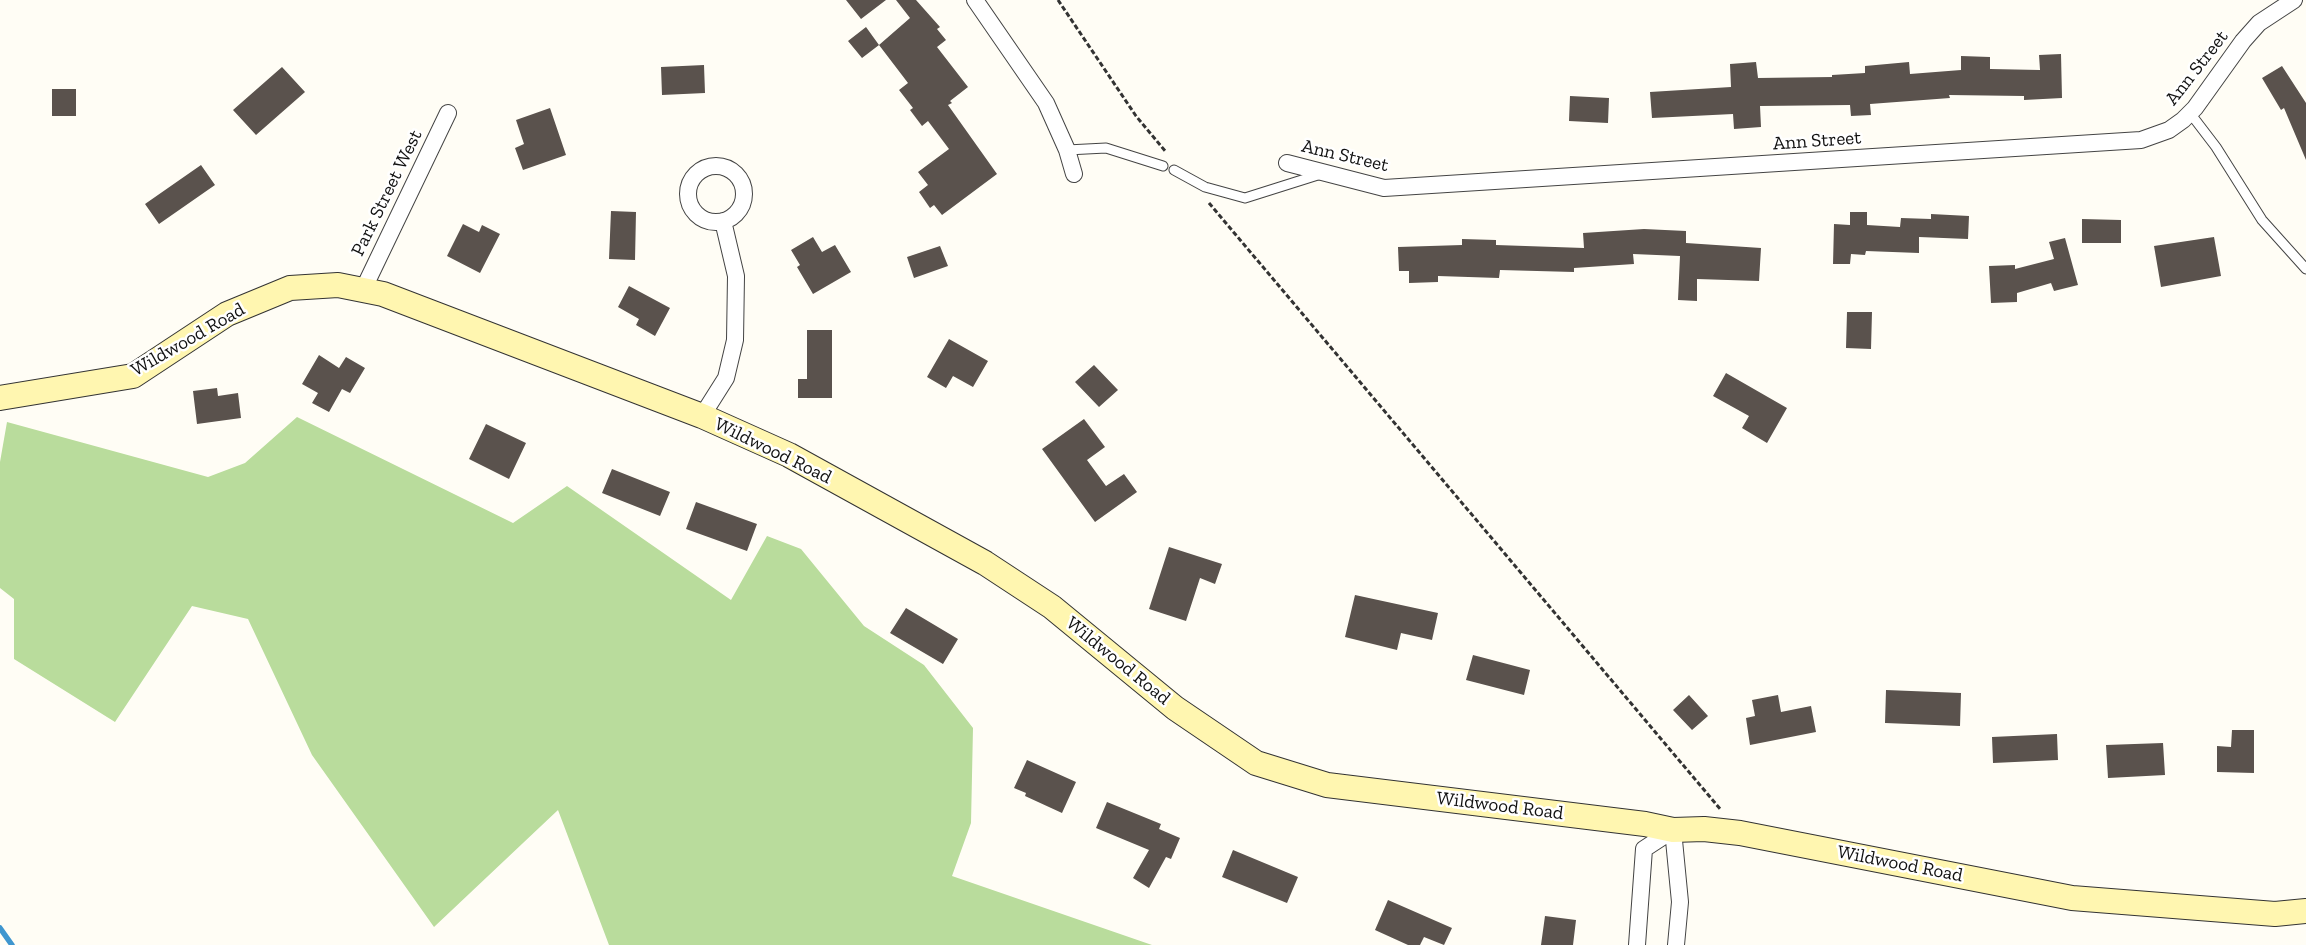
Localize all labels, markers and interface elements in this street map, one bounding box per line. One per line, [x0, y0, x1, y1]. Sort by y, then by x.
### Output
street label: Ann Street [2161, 26, 2233, 110]
street label: Park Street West [347, 126, 427, 260]
street label: Ann Street [1772, 127, 1862, 155]
street label: Ann Street [1299, 135, 1391, 177]
street label: Wildwood Road [127, 298, 249, 382]
street label: Wildwood Road [711, 413, 835, 489]
street label: Wildwood Road [1061, 612, 1175, 710]
street label: Wildwood Road [1435, 787, 1565, 825]
street label: Wildwood Road [1835, 841, 1965, 887]

